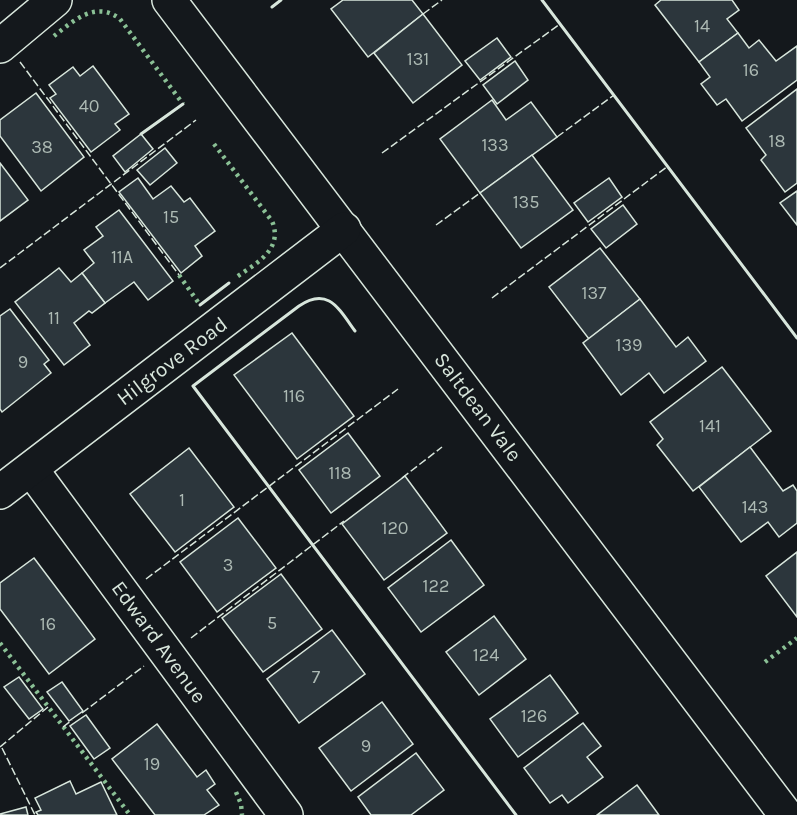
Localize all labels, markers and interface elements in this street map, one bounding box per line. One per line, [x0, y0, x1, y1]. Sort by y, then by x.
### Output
house number: 14 [694, 15, 710, 37]
house number: 131 [407, 48, 429, 70]
house number: 16 [743, 59, 759, 81]
house number: 40 [79, 95, 99, 117]
house number: 18 [768, 130, 786, 152]
house number: 133 [481, 134, 509, 156]
house number: 38 [31, 136, 53, 158]
house number: 135 [513, 191, 539, 213]
house number: 15 [163, 206, 179, 228]
house number: 11A [111, 246, 133, 268]
house number: 137 [581, 282, 607, 304]
house number: 11 [48, 307, 60, 329]
street label: Hilgrove Road [112, 312, 232, 410]
house number: 139 [615, 334, 643, 356]
street label: Saltdean Vale [429, 348, 527, 466]
house number: 9 [18, 351, 28, 373]
house number: 116 [283, 385, 305, 407]
house number: 141 [699, 415, 721, 437]
house number: 118 [329, 462, 351, 484]
house number: 1 [179, 489, 185, 511]
house number: 143 [742, 496, 768, 518]
house number: 120 [381, 517, 409, 539]
house number: 3 [223, 554, 233, 576]
house number: 122 [423, 575, 449, 597]
street label: Edward Avenue [107, 576, 211, 708]
house number: 5 [267, 612, 277, 634]
house number: 16 [40, 613, 56, 635]
house number: 124 [473, 644, 499, 666]
house number: 7 [312, 666, 321, 688]
house number: 126 [521, 705, 547, 727]
house number: 9 [361, 735, 371, 757]
house number: 19 [144, 753, 160, 775]

